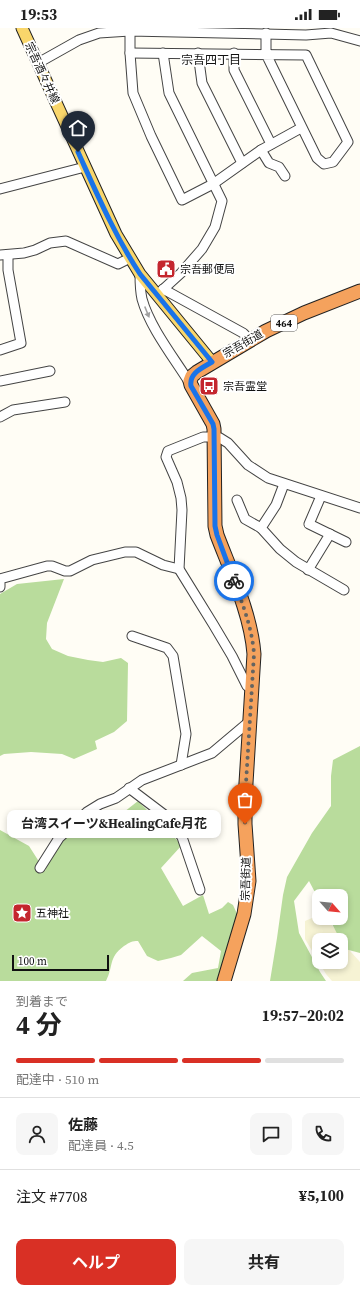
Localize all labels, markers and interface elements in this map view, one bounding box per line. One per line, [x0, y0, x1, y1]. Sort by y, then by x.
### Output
text: 19:53 [20, 4, 57, 25]
street label: 宗吾酒々井線 [21, 40, 63, 106]
district label: 宗吾四丁目 [181, 52, 241, 68]
pin [61, 111, 95, 152]
icon: home [67, 117, 89, 139]
public building icon: 宗吾郵便局 [155, 258, 177, 280]
place label: 宗吾郵便局 [180, 262, 235, 277]
one-way arrow [144, 306, 150, 317]
road number: 464 [271, 315, 297, 331]
street label: 宗吾街道 [220, 327, 266, 361]
bus stop icon: 宗吾霊堂 [198, 375, 220, 397]
place label: 宗吾霊堂 [223, 379, 267, 394]
courier [214, 561, 254, 601]
icon: bike [223, 570, 245, 592]
pin [228, 783, 262, 824]
icon: bag [234, 789, 256, 811]
callout: 台湾スイーツ&HealingCafe月花 [7, 810, 221, 838]
text: 台湾スイーツ&HealingCafe月花 [21, 815, 207, 832]
street label: 宗吾街道 [238, 857, 254, 901]
north arrow [312, 889, 348, 925]
map controls [312, 889, 348, 969]
place icon: 五神社 [11, 902, 33, 924]
place label: 五神社 [36, 906, 69, 921]
button: layers [312, 933, 348, 969]
scale bar [12, 953, 109, 972]
text: 100 m [18, 954, 47, 969]
text: 到着まで [16, 993, 68, 1010]
text: 19:57–20:02 [262, 1005, 344, 1026]
text: 4 分 [16, 1007, 62, 1043]
text: 配達中 · 510 m [16, 1071, 99, 1088]
button: person [16, 1113, 58, 1155]
button: chat [250, 1113, 292, 1155]
button: phone [302, 1113, 344, 1155]
text: 佐藤 [68, 1114, 98, 1135]
text: 配達員 · 4.5 [68, 1137, 134, 1154]
text: ¥5,100 [299, 1185, 344, 1206]
text: 注文 #7708 [16, 1186, 87, 1207]
button: ヘルプ [16, 1239, 176, 1285]
button: 共有 [184, 1239, 344, 1285]

